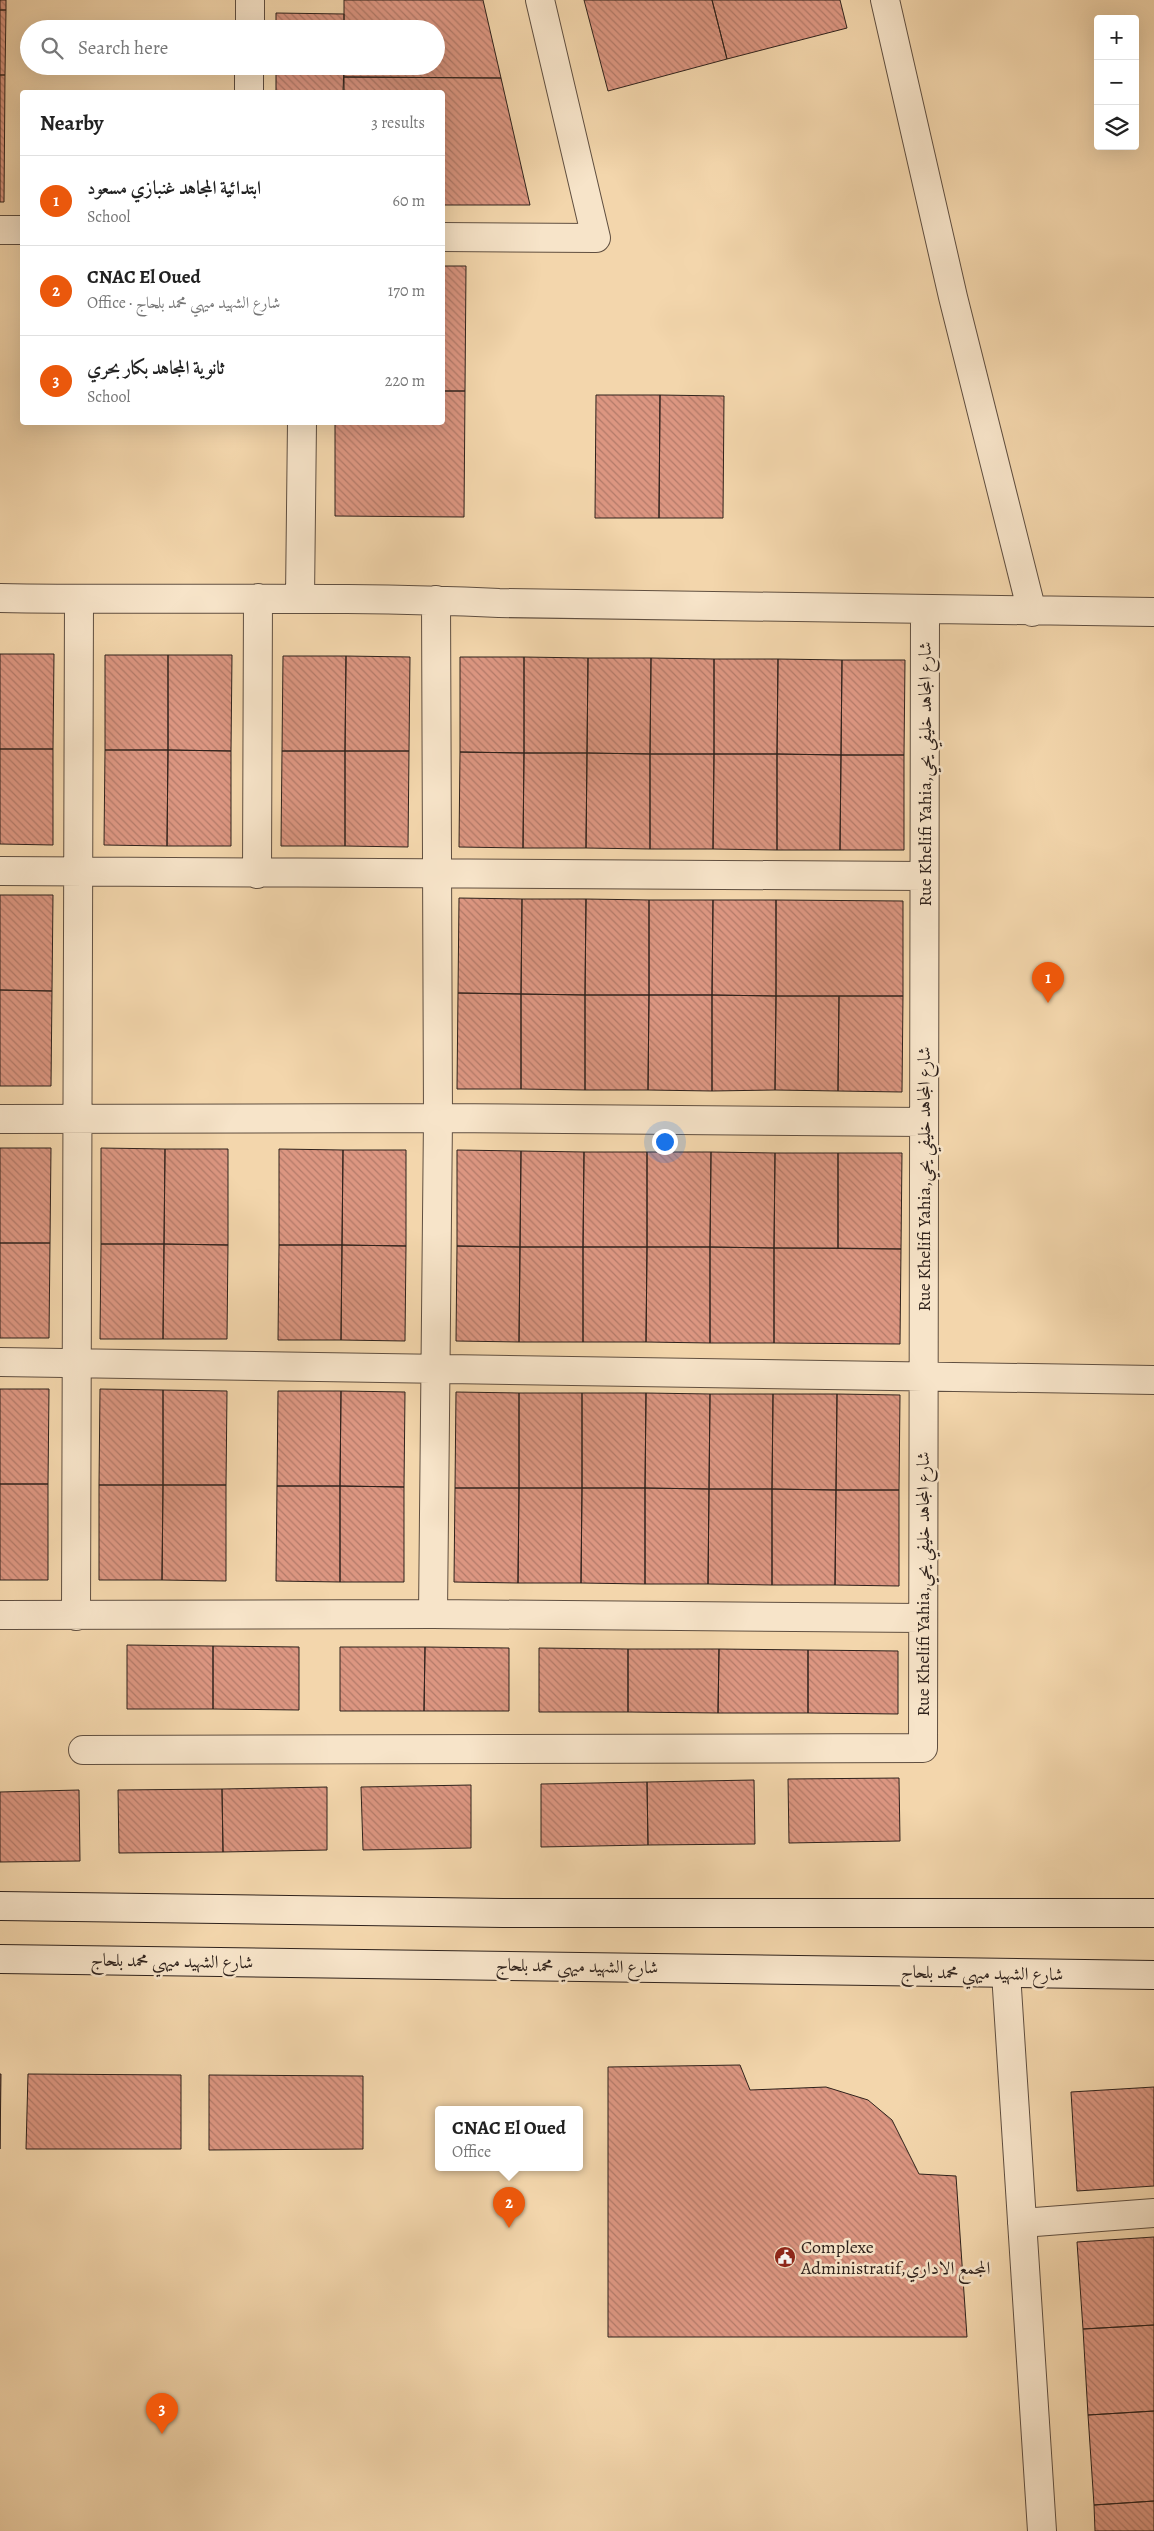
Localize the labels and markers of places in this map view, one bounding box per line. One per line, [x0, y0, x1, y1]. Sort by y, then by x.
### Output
pin: 1 [1032, 962, 1064, 1003]
pin: 2 [493, 2187, 525, 2228]
place label: Complexe Administratif,المجمع الاداري [800, 2235, 990, 2284]
public building icon: Complexe Administratif,المجمع الاداري [773, 2245, 797, 2269]
pin: 3 [146, 2393, 178, 2434]

